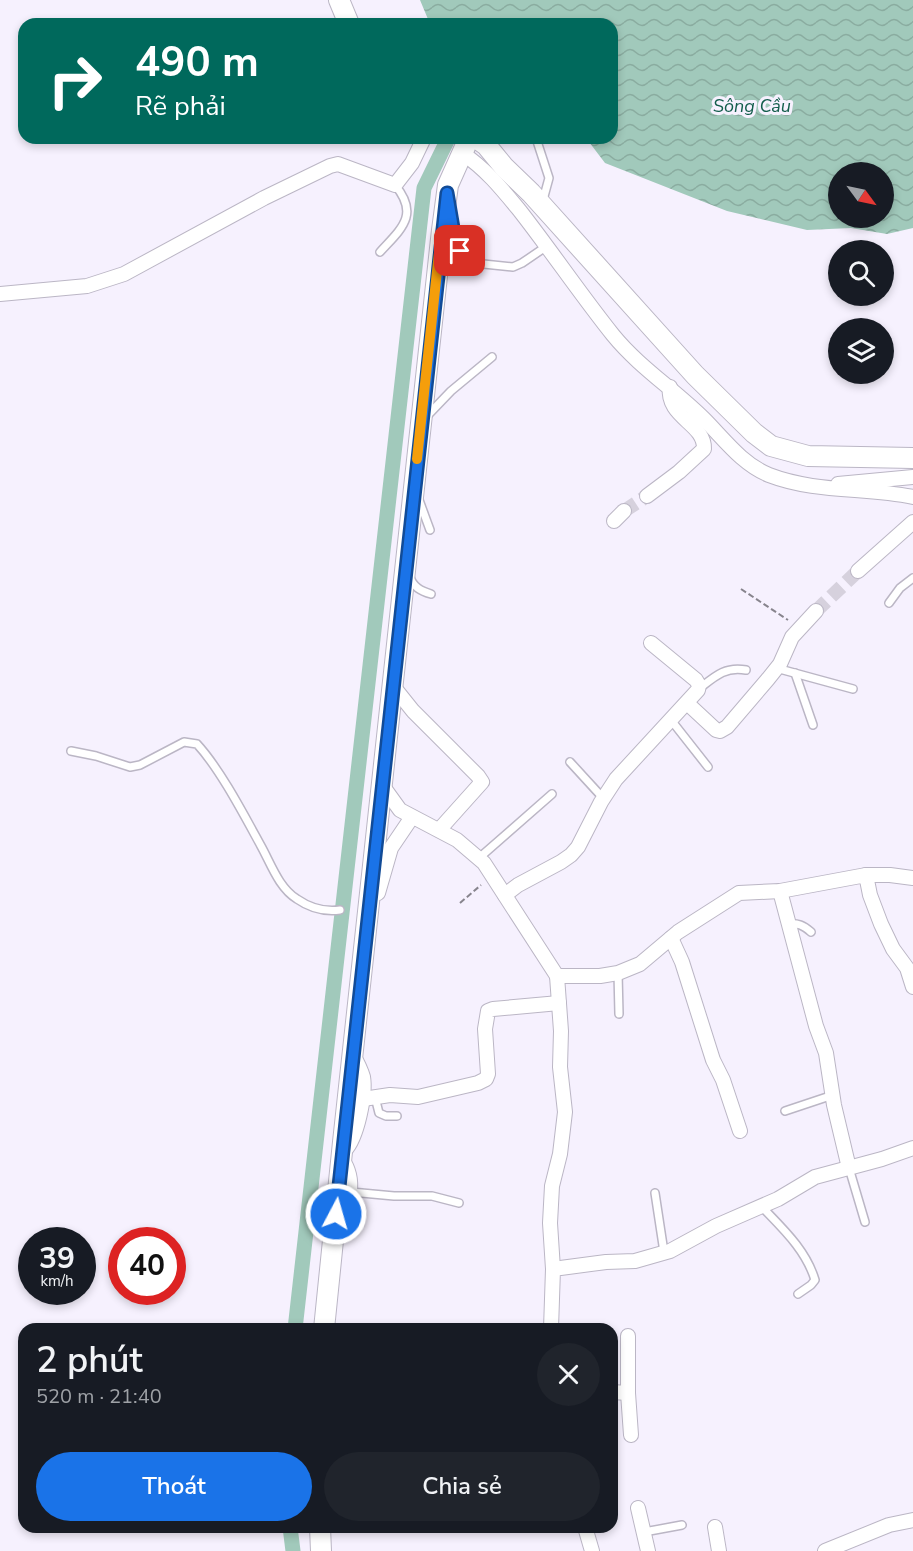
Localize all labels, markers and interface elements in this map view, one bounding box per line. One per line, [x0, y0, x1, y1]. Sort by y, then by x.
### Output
text: 490 m [135, 34, 259, 91]
icon: right [36, 42, 114, 120]
text: Rẽ phải [135, 88, 226, 125]
water label: Sông Cầu [713, 94, 791, 118]
north arrow [828, 162, 894, 228]
map controls [828, 162, 894, 384]
pin [434, 225, 485, 276]
icon: arrive [443, 234, 476, 267]
button: search [828, 240, 894, 306]
button: layers [828, 318, 894, 384]
position arrow [304, 1182, 368, 1246]
speed limit sign: 40 [108, 1227, 186, 1305]
text: 39 [39, 1238, 75, 1279]
text: km/h [40, 1271, 74, 1291]
text: 2 phút [36, 1336, 143, 1385]
button: close [537, 1343, 600, 1406]
text: 520 m · 21:40 [36, 1383, 162, 1410]
button: Thoát [36, 1452, 312, 1521]
button: Chia sẻ [324, 1452, 600, 1521]

